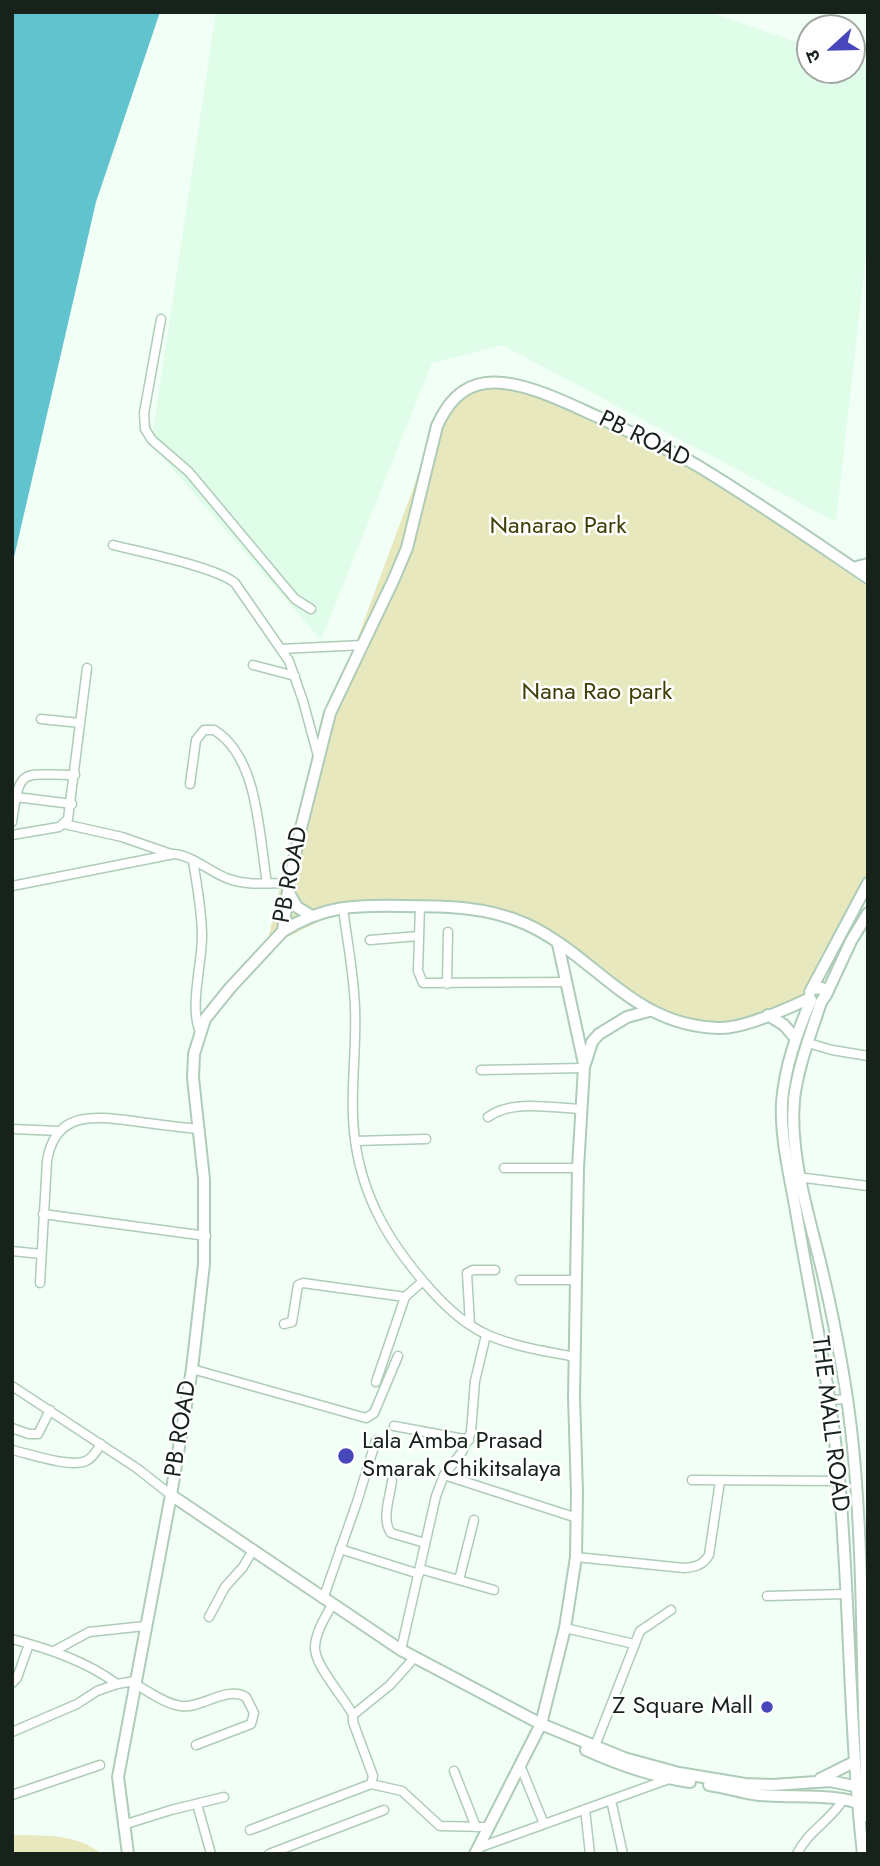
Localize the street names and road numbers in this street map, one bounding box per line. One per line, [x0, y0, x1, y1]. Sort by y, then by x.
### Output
street label: PB ROAD [594, 406, 694, 474]
street label: PB ROAD [269, 824, 315, 926]
street label: THE MALL ROAD [804, 1335, 854, 1513]
street label: PB ROAD [160, 1379, 204, 1479]

